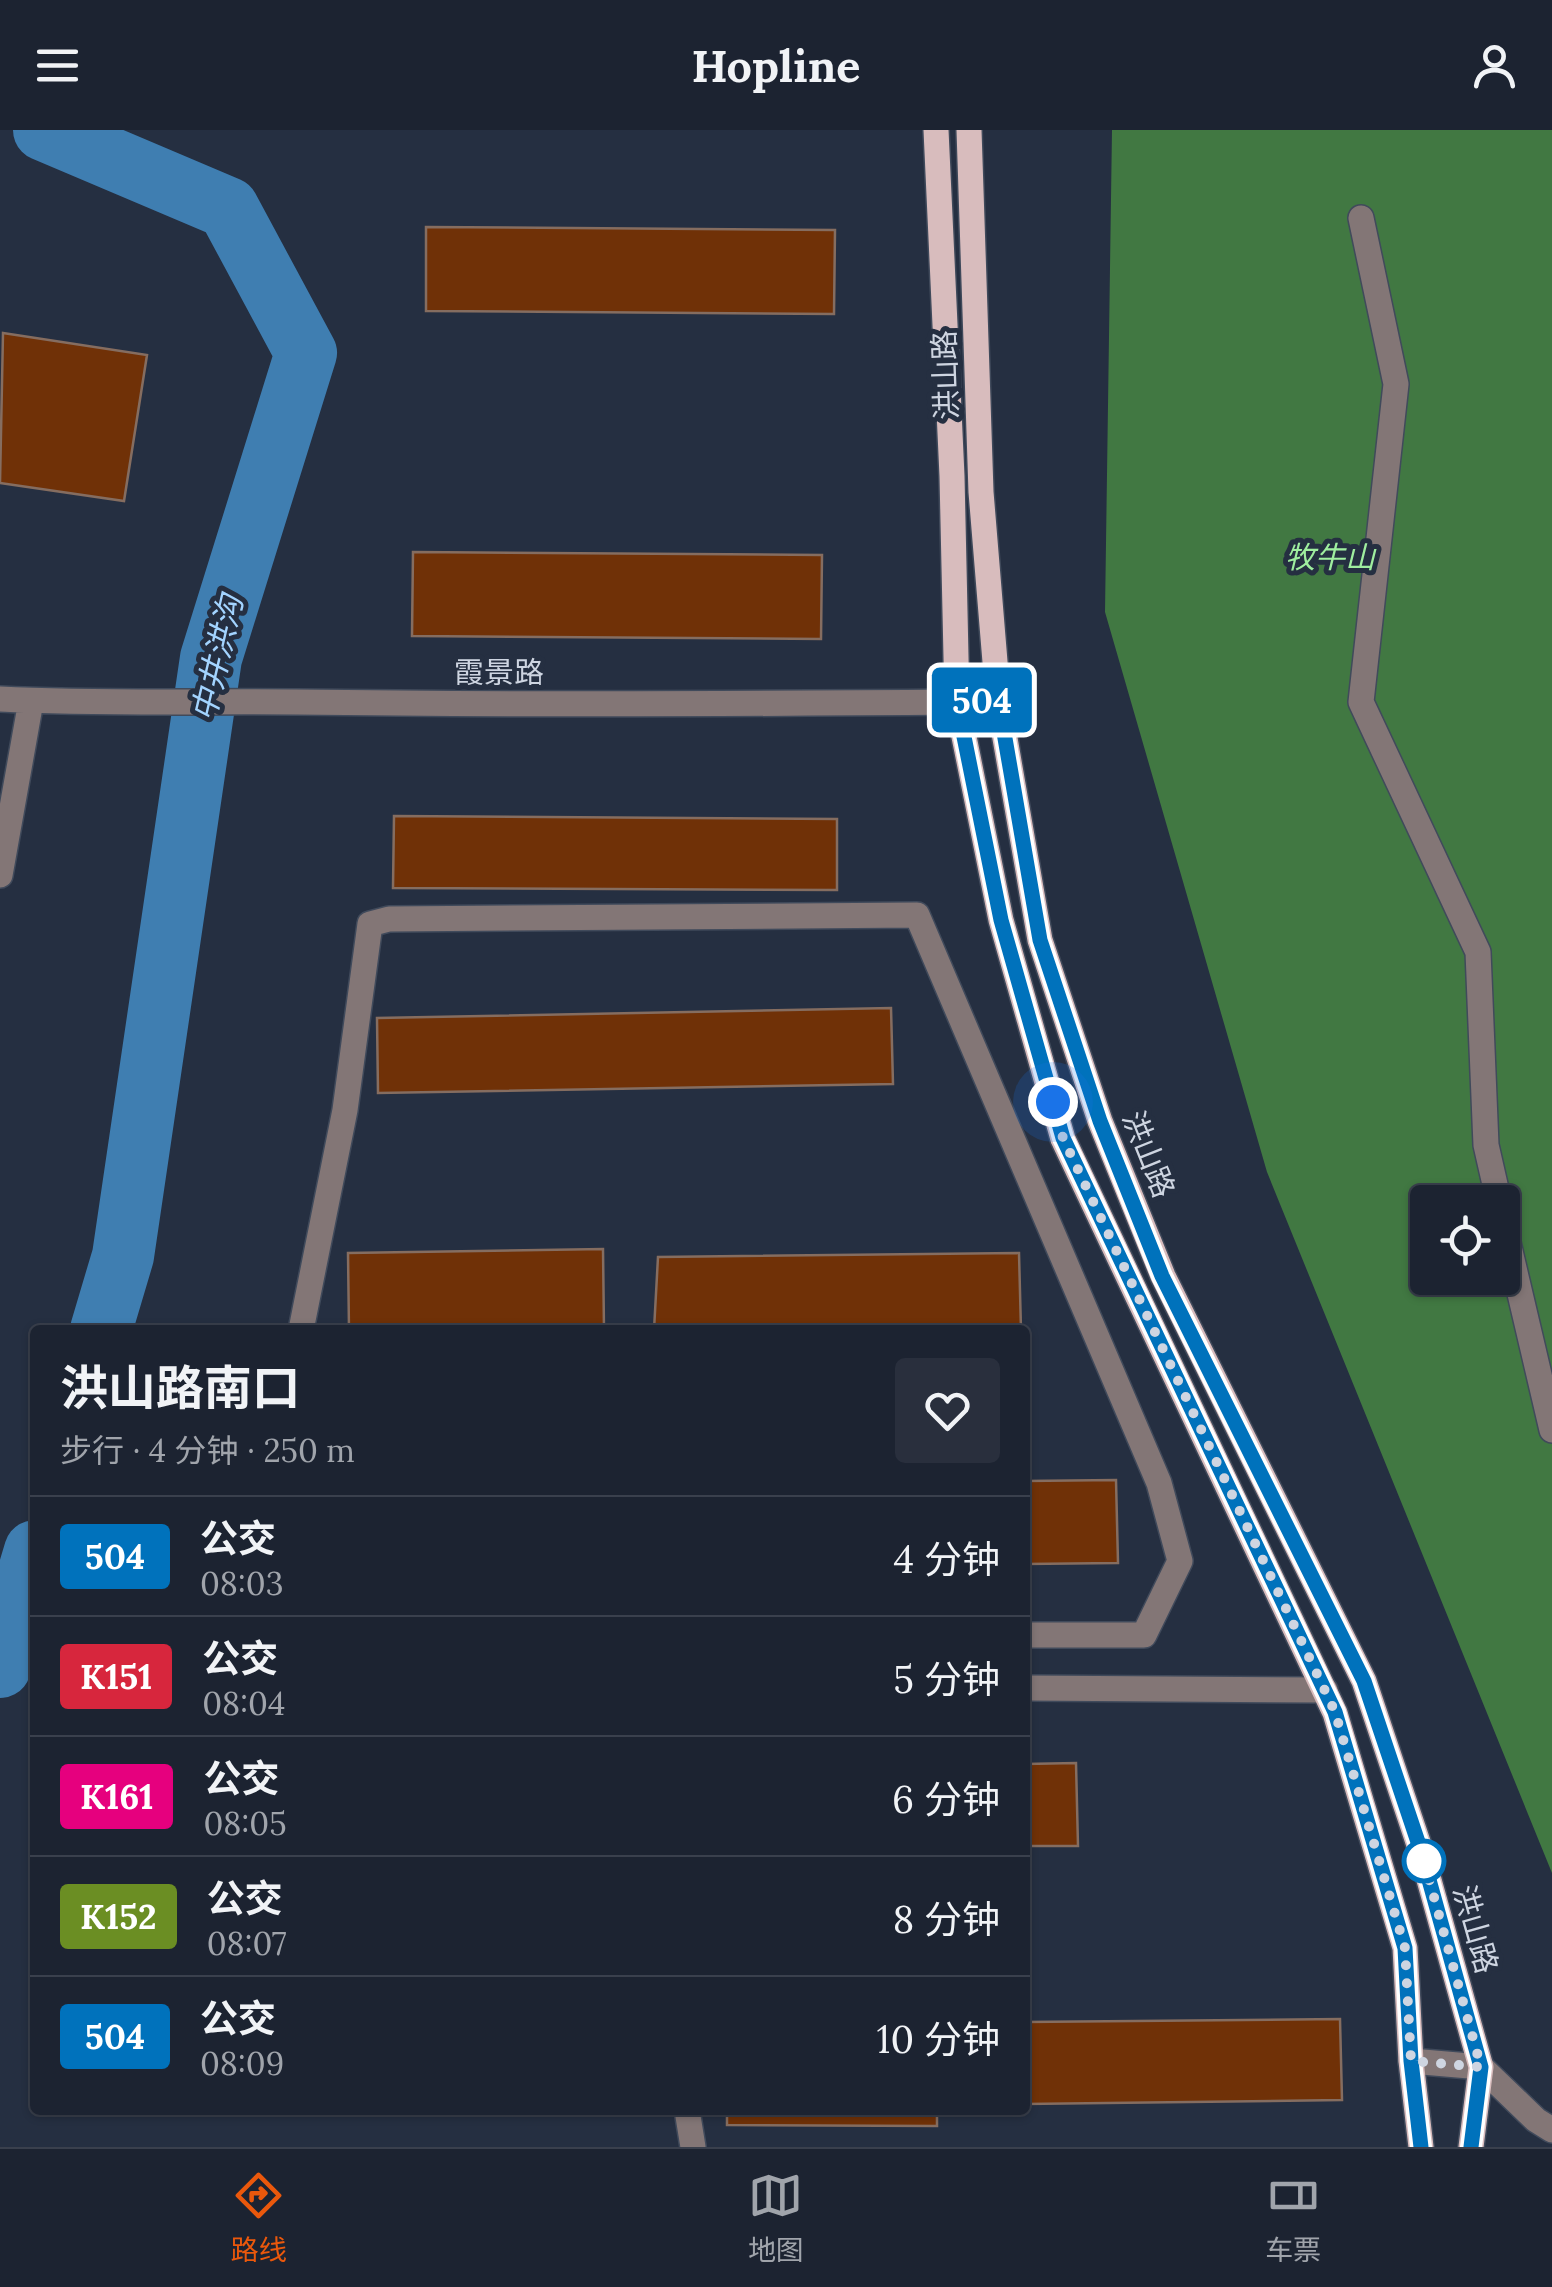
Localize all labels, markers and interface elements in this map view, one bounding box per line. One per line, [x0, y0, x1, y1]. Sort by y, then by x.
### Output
text: Hopline [691, 37, 861, 94]
icon: menu [30, 38, 85, 93]
icon: person [1467, 38, 1522, 93]
street label: 洪山路 [924, 329, 966, 421]
park label: 牧牛山 [1285, 538, 1377, 576]
water label: 中井洪沟 [183, 588, 252, 725]
street label: 霞景路 [454, 653, 544, 691]
line badge: 504 [924, 668, 1040, 732]
text: 504 [952, 678, 1012, 723]
your location [1028, 1077, 1078, 1127]
street label: 洪山路 [1115, 1105, 1183, 1203]
map controls [1410, 1185, 1520, 1295]
button: locate [1410, 1185, 1520, 1295]
text: 洪山路南口 [60, 1357, 300, 1418]
button: heart [895, 1358, 1000, 1463]
text: 步行 · 4 分钟 · 250 m [60, 1430, 355, 1471]
text: 公交 [200, 1514, 276, 1562]
text: 504 [85, 1534, 145, 1579]
text: 4 分钟 [893, 1535, 1000, 1583]
text: 08:03 [200, 1563, 284, 1604]
text: 公交 [202, 1634, 278, 1682]
text: K151 [80, 1654, 152, 1699]
text: 5 分钟 [893, 1655, 1000, 1703]
text: 08:04 [202, 1683, 285, 1724]
text: 公交 [203, 1754, 279, 1802]
text: K161 [80, 1774, 153, 1819]
text: 6 分钟 [892, 1775, 1000, 1823]
text: 08:05 [203, 1803, 287, 1844]
unlabelled marker [1403, 1840, 1445, 1882]
text: 公交 [207, 1874, 283, 1922]
street label: 洪山路 [1445, 1881, 1507, 1977]
text: K152 [80, 1894, 157, 1939]
text: 8 分钟 [893, 1895, 1000, 1943]
text: 08:07 [207, 1923, 286, 1964]
text: 公交 [200, 1994, 276, 2042]
text: 504 [85, 2014, 145, 2059]
text: 10 分钟 [877, 2015, 1000, 2063]
text: 08:09 [200, 2043, 284, 2084]
tab: 路线 [231, 2168, 287, 2268]
tab: 地图 [748, 2168, 804, 2268]
tab: 车票 [1265, 2168, 1321, 2268]

